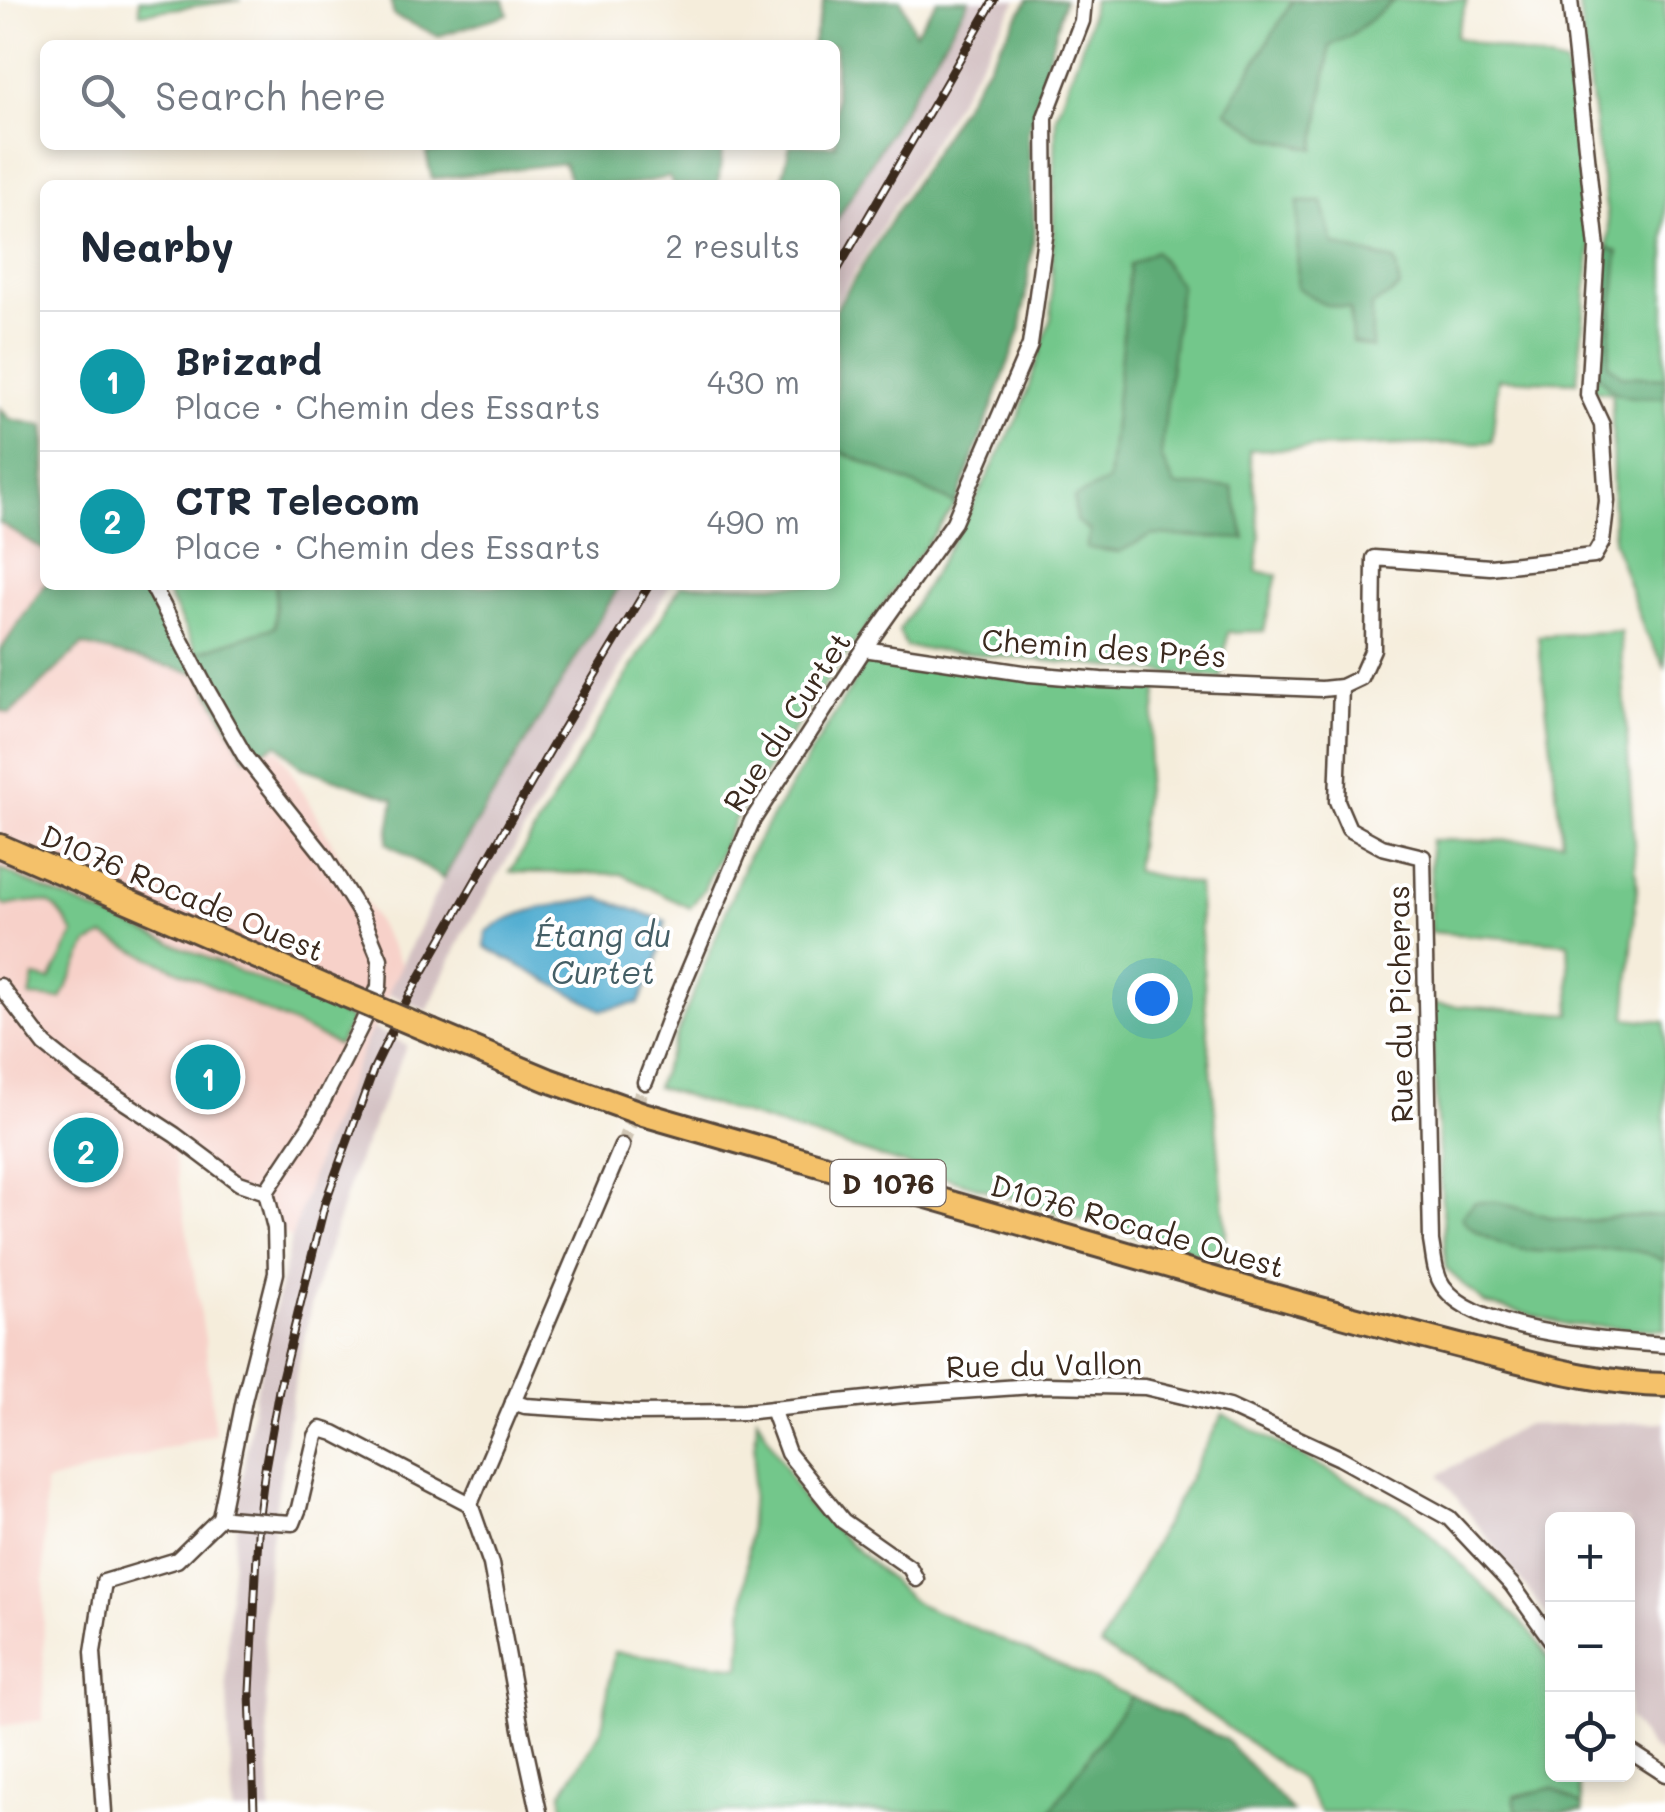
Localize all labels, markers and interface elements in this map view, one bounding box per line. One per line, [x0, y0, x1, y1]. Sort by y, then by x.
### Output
search box [40, 40, 840, 150]
icon: search [75, 68, 130, 123]
text: Search here [155, 70, 386, 120]
text: Nearby [80, 218, 234, 273]
text: 2 results [665, 224, 800, 266]
text: Brizard [175, 335, 322, 385]
text: 1 [105, 360, 120, 402]
text: 430 m [707, 360, 800, 402]
text: Place · Chemin des Essarts [175, 385, 601, 427]
text: CTR Telecom [175, 475, 420, 525]
text: 2 [104, 500, 121, 542]
text: 490 m [707, 500, 800, 542]
text: Place · Chemin des Essarts [175, 525, 601, 567]
street label: Chemin des Prés [980, 618, 1228, 676]
street label: Rue du Curtet [713, 623, 859, 819]
street label: D1076 Rocade Ouest [35, 814, 331, 970]
street label: Rue du Picheras [1377, 885, 1421, 1123]
water label: Étang du Curtet [535, 913, 671, 992]
your location [1127, 973, 1178, 1024]
pin: 1 [176, 1040, 240, 1114]
pin: 2 [54, 1112, 118, 1188]
road number: D 1076 [830, 1160, 946, 1206]
street label: D1076 Rocade Ouest [986, 1164, 1290, 1286]
street label: Rue du Vallon [946, 1342, 1142, 1386]
map controls [1545, 1512, 1635, 1782]
button: + [1545, 1512, 1635, 1602]
button: − [1545, 1602, 1635, 1692]
button: locate [1545, 1692, 1635, 1782]

